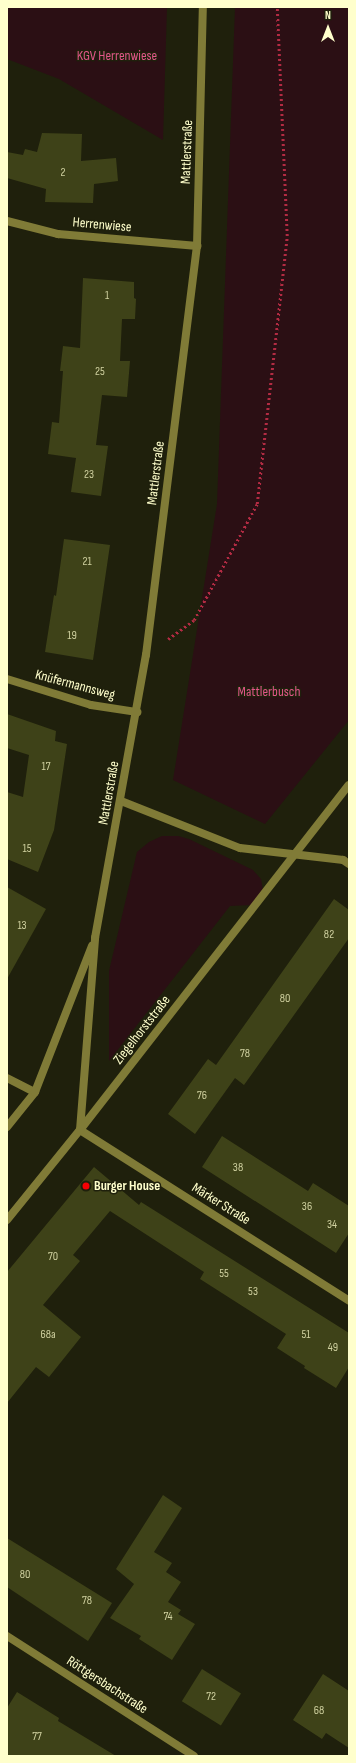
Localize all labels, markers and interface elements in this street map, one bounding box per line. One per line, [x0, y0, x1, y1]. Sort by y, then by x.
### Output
north arrow [308, 8, 348, 48]
text: N [325, 9, 331, 22]
park label: KGV Herrenwiese [77, 48, 157, 64]
street label: Mattlerstraße [177, 120, 197, 184]
house number: 2 [61, 166, 65, 180]
street label: Herrenwiese [72, 214, 132, 236]
house number: 1 [105, 289, 109, 303]
house number: 25 [95, 365, 105, 379]
street label: Mattlerstraße [144, 440, 168, 506]
house number: 23 [84, 468, 94, 482]
house number: 21 [82, 555, 92, 569]
house number: 19 [67, 629, 77, 643]
street label: Knüfermannsweg [33, 666, 117, 704]
park label: Mattlerbusch [238, 684, 300, 700]
house number: 17 [42, 760, 50, 774]
street label: Mattlerstraße [95, 760, 123, 826]
house number: 15 [22, 842, 32, 856]
house number: 13 [17, 919, 27, 933]
house number: 82 [324, 928, 334, 942]
street label: Ziegelhorststraße [110, 992, 174, 1068]
house number: 80 [280, 992, 290, 1006]
house number: 78 [240, 1047, 250, 1061]
house number: 76 [197, 1089, 207, 1103]
house number: 38 [233, 1161, 243, 1175]
place label: Burger House [94, 1178, 160, 1194]
street label: Märker Straße [189, 1179, 253, 1229]
marker: Burger House [81, 1181, 91, 1191]
house number: 36 [302, 1200, 312, 1214]
house number: 34 [327, 1218, 337, 1232]
house number: 70 [48, 1250, 58, 1264]
house number: 55 [219, 1267, 229, 1281]
house number: 53 [248, 1285, 258, 1299]
house number: 68a [40, 1328, 56, 1342]
house number: 51 [301, 1328, 311, 1342]
house number: 49 [328, 1341, 338, 1355]
house number: 80 [20, 1568, 30, 1582]
house number: 78 [82, 1594, 92, 1608]
house number: 74 [163, 1610, 173, 1624]
street label: Röttgersbachstraße [63, 1653, 151, 1717]
house number: 72 [206, 1690, 216, 1704]
house number: 68 [314, 1704, 324, 1718]
house number: 77 [32, 1730, 42, 1744]

